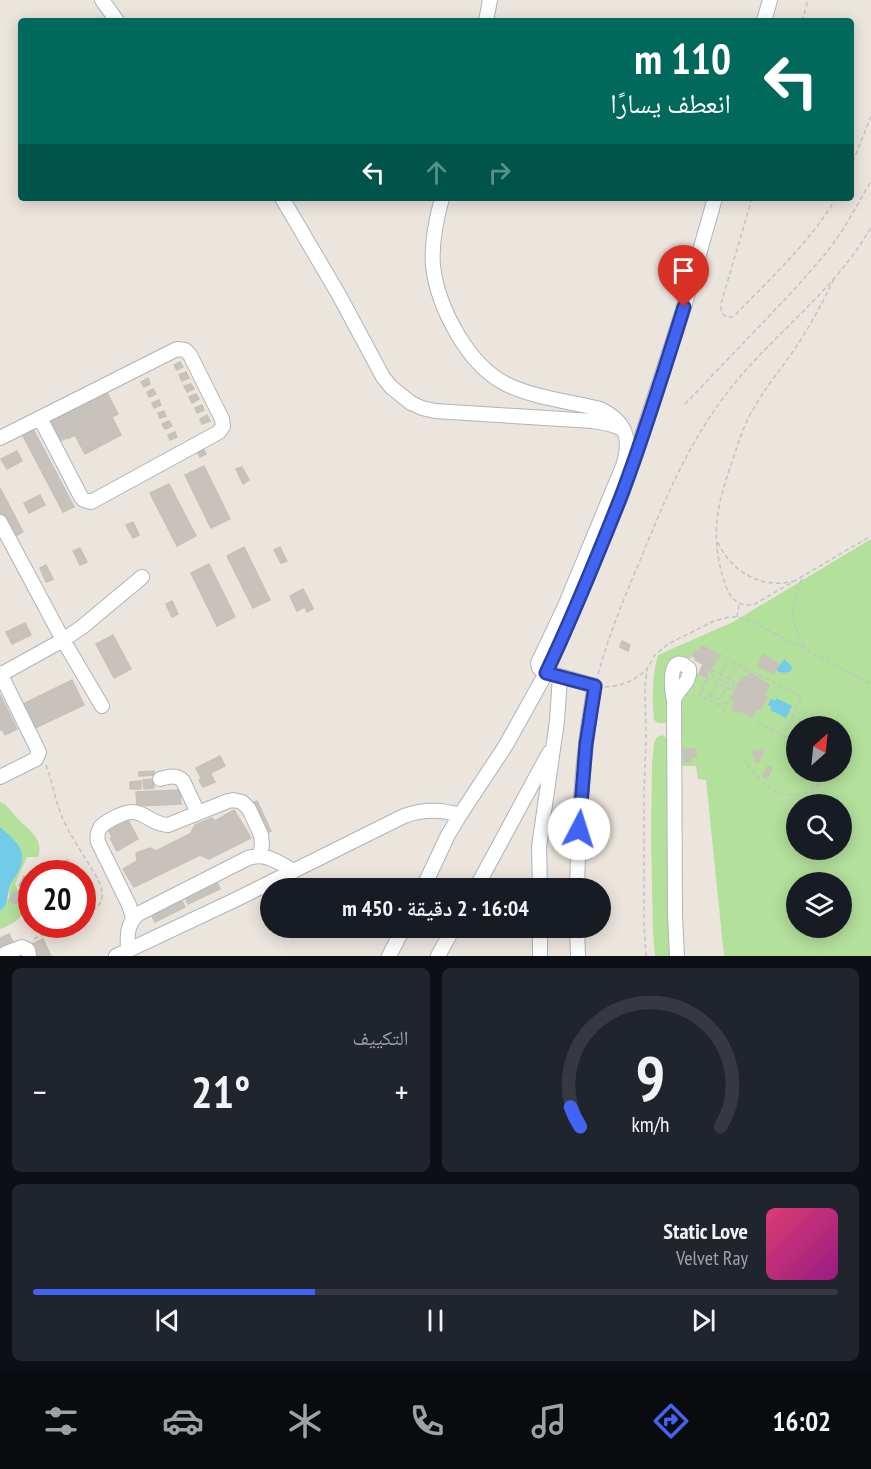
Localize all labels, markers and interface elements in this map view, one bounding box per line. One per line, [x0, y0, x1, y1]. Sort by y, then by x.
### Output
text: 110 m [634, 31, 731, 86]
icon: left [752, 42, 830, 120]
text: انعطف يسارًا [610, 86, 731, 120]
icon: left [357, 156, 390, 189]
icon: ahead [420, 156, 453, 189]
icon: right [483, 156, 516, 189]
pin [658, 245, 709, 307]
icon: arrive [667, 254, 700, 287]
north arrow [786, 716, 852, 782]
map controls [786, 716, 852, 938]
button: search [786, 794, 852, 860]
position arrow [547, 797, 611, 861]
speed limit sign: 20 [18, 860, 96, 938]
button: layers [786, 872, 852, 938]
text: 16:04 · 2 دقيقة · 450 m [342, 894, 529, 922]
text: التكييف [352, 1025, 409, 1051]
text: 9 [635, 1037, 665, 1118]
text: 21° [191, 1062, 250, 1120]
text: − [33, 1070, 47, 1113]
text: + [395, 1070, 409, 1113]
text: km/h [631, 1110, 669, 1138]
text: Static Love [663, 1217, 748, 1245]
text: Velvet Ray [676, 1245, 748, 1271]
icon: previous [151, 1304, 184, 1337]
icon: pause [419, 1304, 452, 1337]
icon: next [687, 1304, 720, 1337]
icon: filters [40, 1400, 82, 1442]
icon: car [162, 1400, 204, 1442]
icon: climate [284, 1400, 326, 1442]
icon: phone [406, 1400, 448, 1442]
icon: music [528, 1400, 570, 1442]
icon: directions [650, 1400, 692, 1442]
text: 16:02 [773, 1404, 831, 1438]

